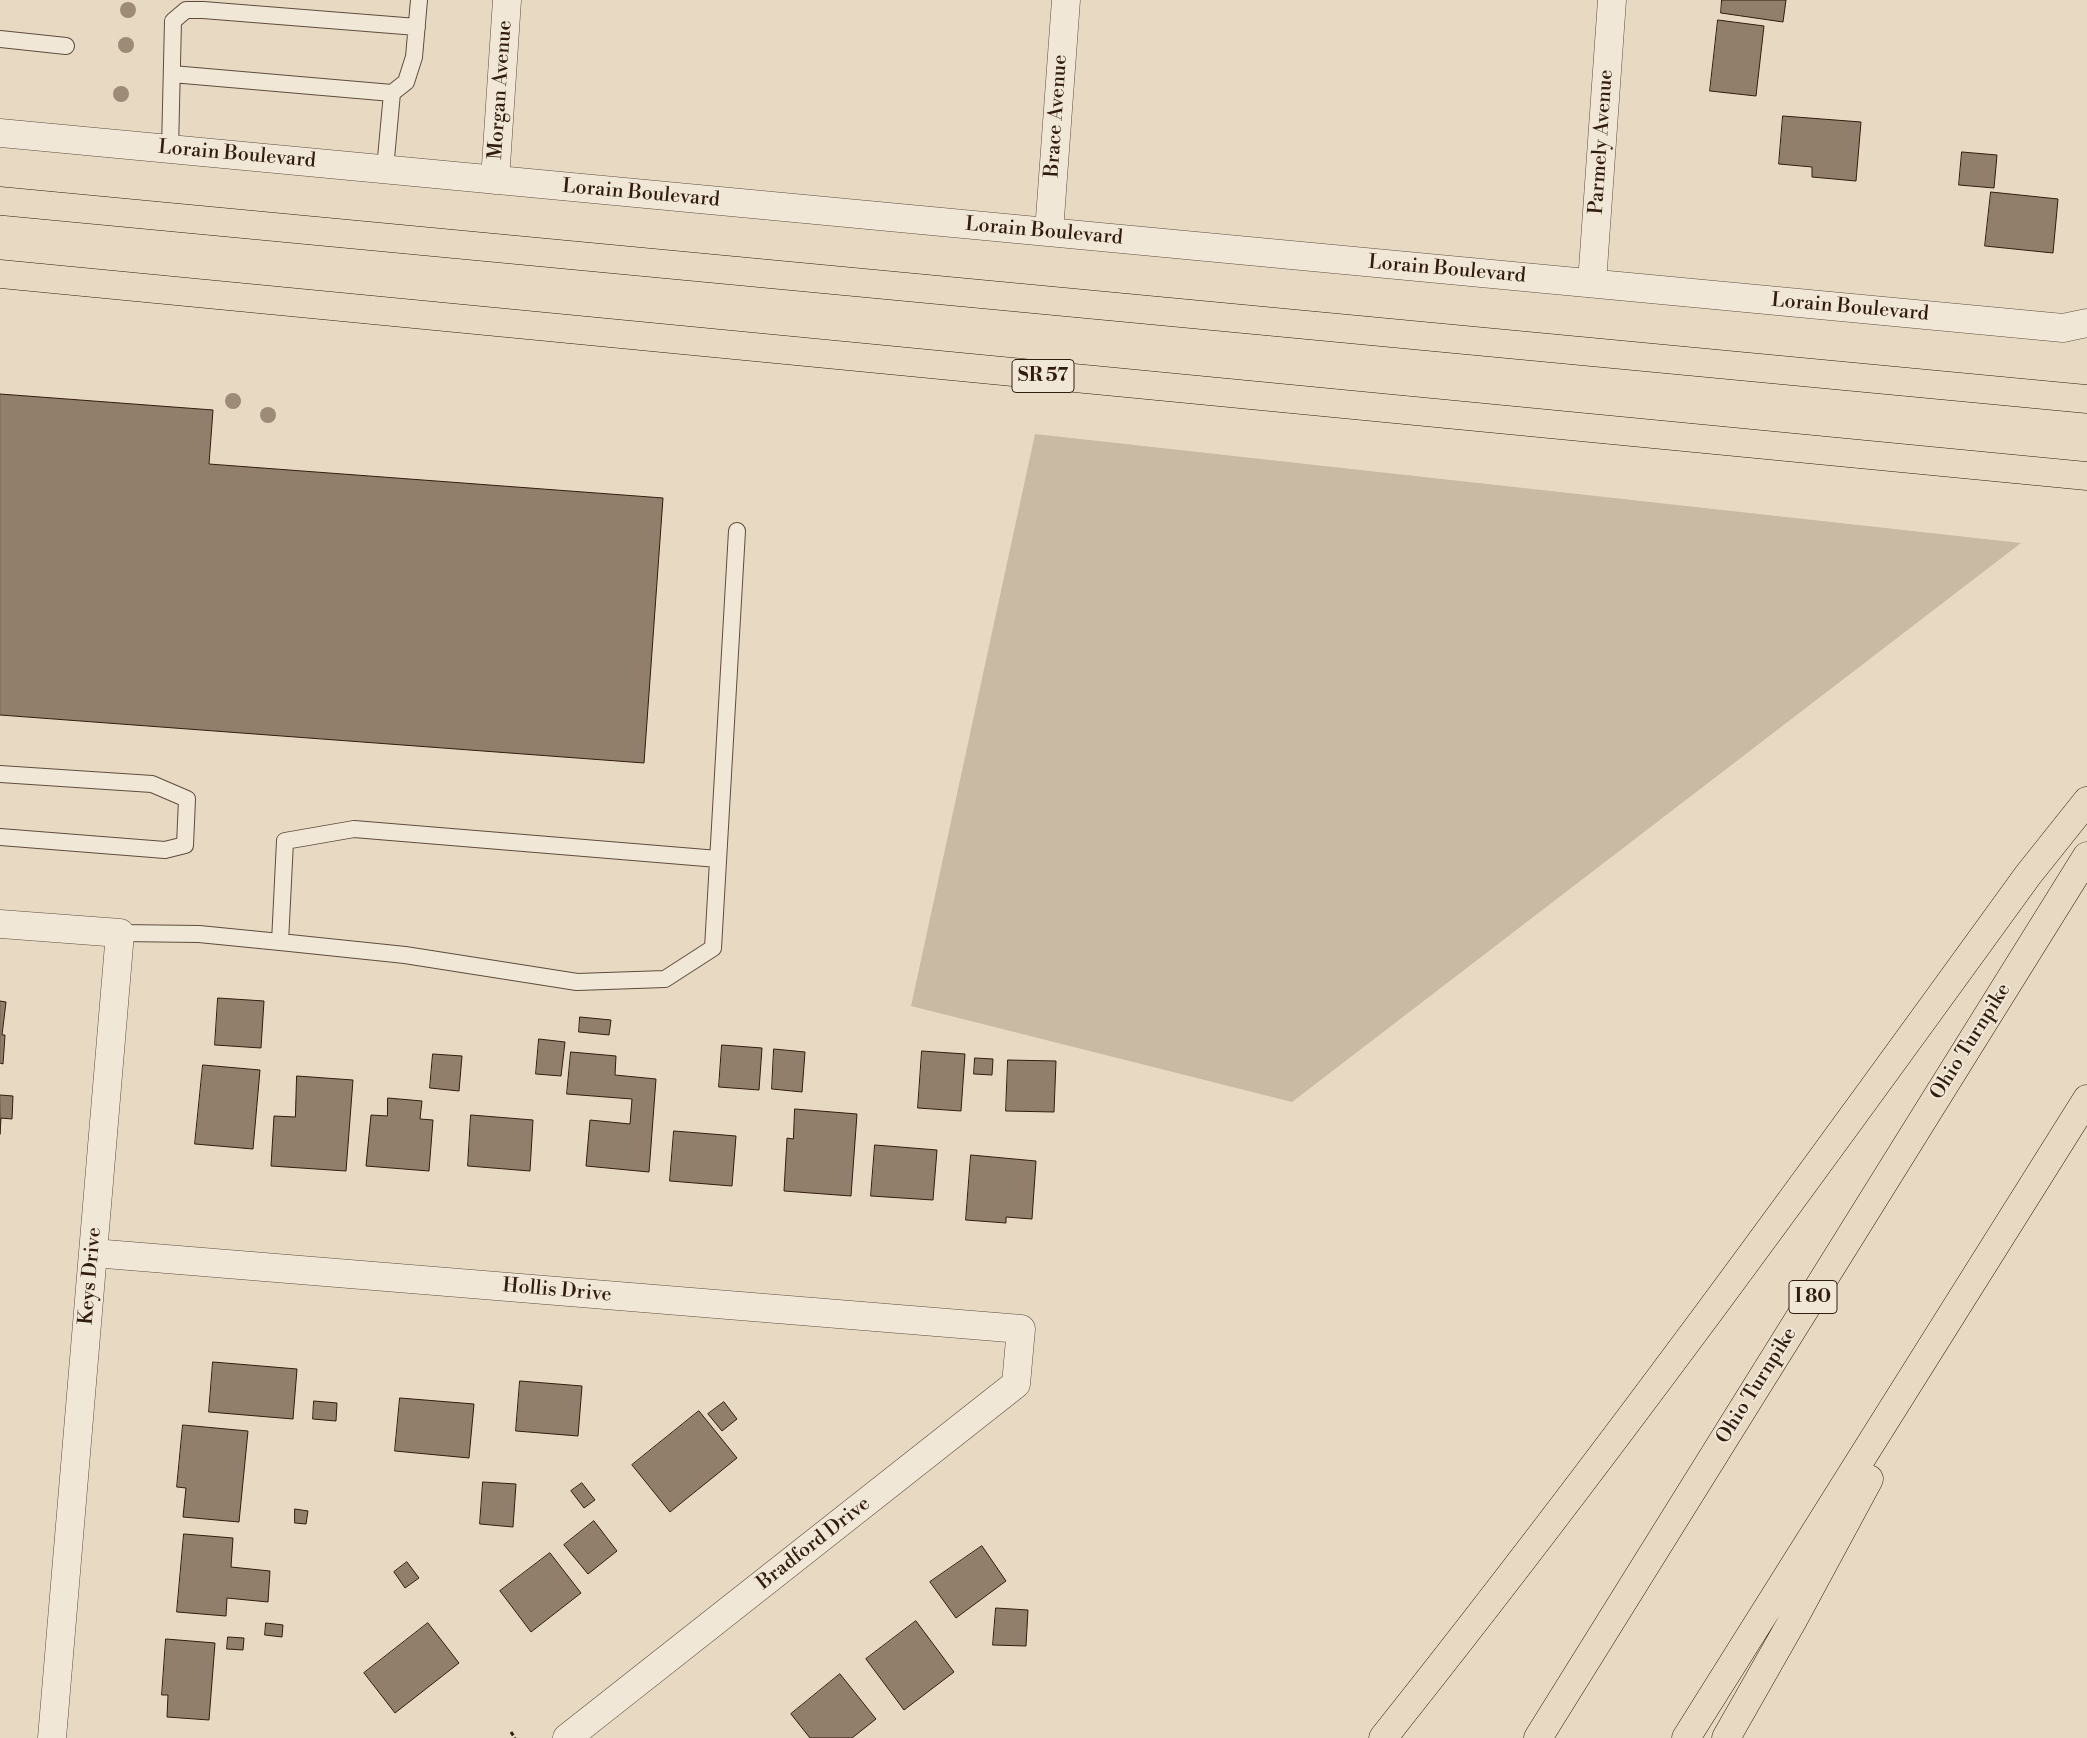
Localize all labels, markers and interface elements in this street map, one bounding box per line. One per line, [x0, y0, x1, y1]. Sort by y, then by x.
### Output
street label: Morgan Avenue [484, 19, 518, 161]
street label: Brace Avenue [1041, 54, 1073, 178]
street label: Parmely Avenue [1585, 69, 1619, 215]
street label: Lorain Boulevard [157, 136, 317, 174]
street label: Lorain Boulevard [561, 175, 721, 213]
street label: Lorain Boulevard [964, 213, 1124, 251]
street label: Lorain Boulevard [1367, 251, 1527, 289]
street label: Lorain Boulevard [1770, 289, 1930, 327]
road number: SR 57 [1012, 360, 1074, 392]
street label: Ohio Turnpike [1926, 979, 2016, 1105]
street label: Keys Drive [75, 1226, 107, 1326]
street label: Hollis Drive [501, 1274, 613, 1308]
road number: I 80 [1789, 1280, 1837, 1314]
street label: Ohio Turnpike [1712, 1323, 1802, 1449]
street label: Bradford Drive [753, 1492, 875, 1596]

